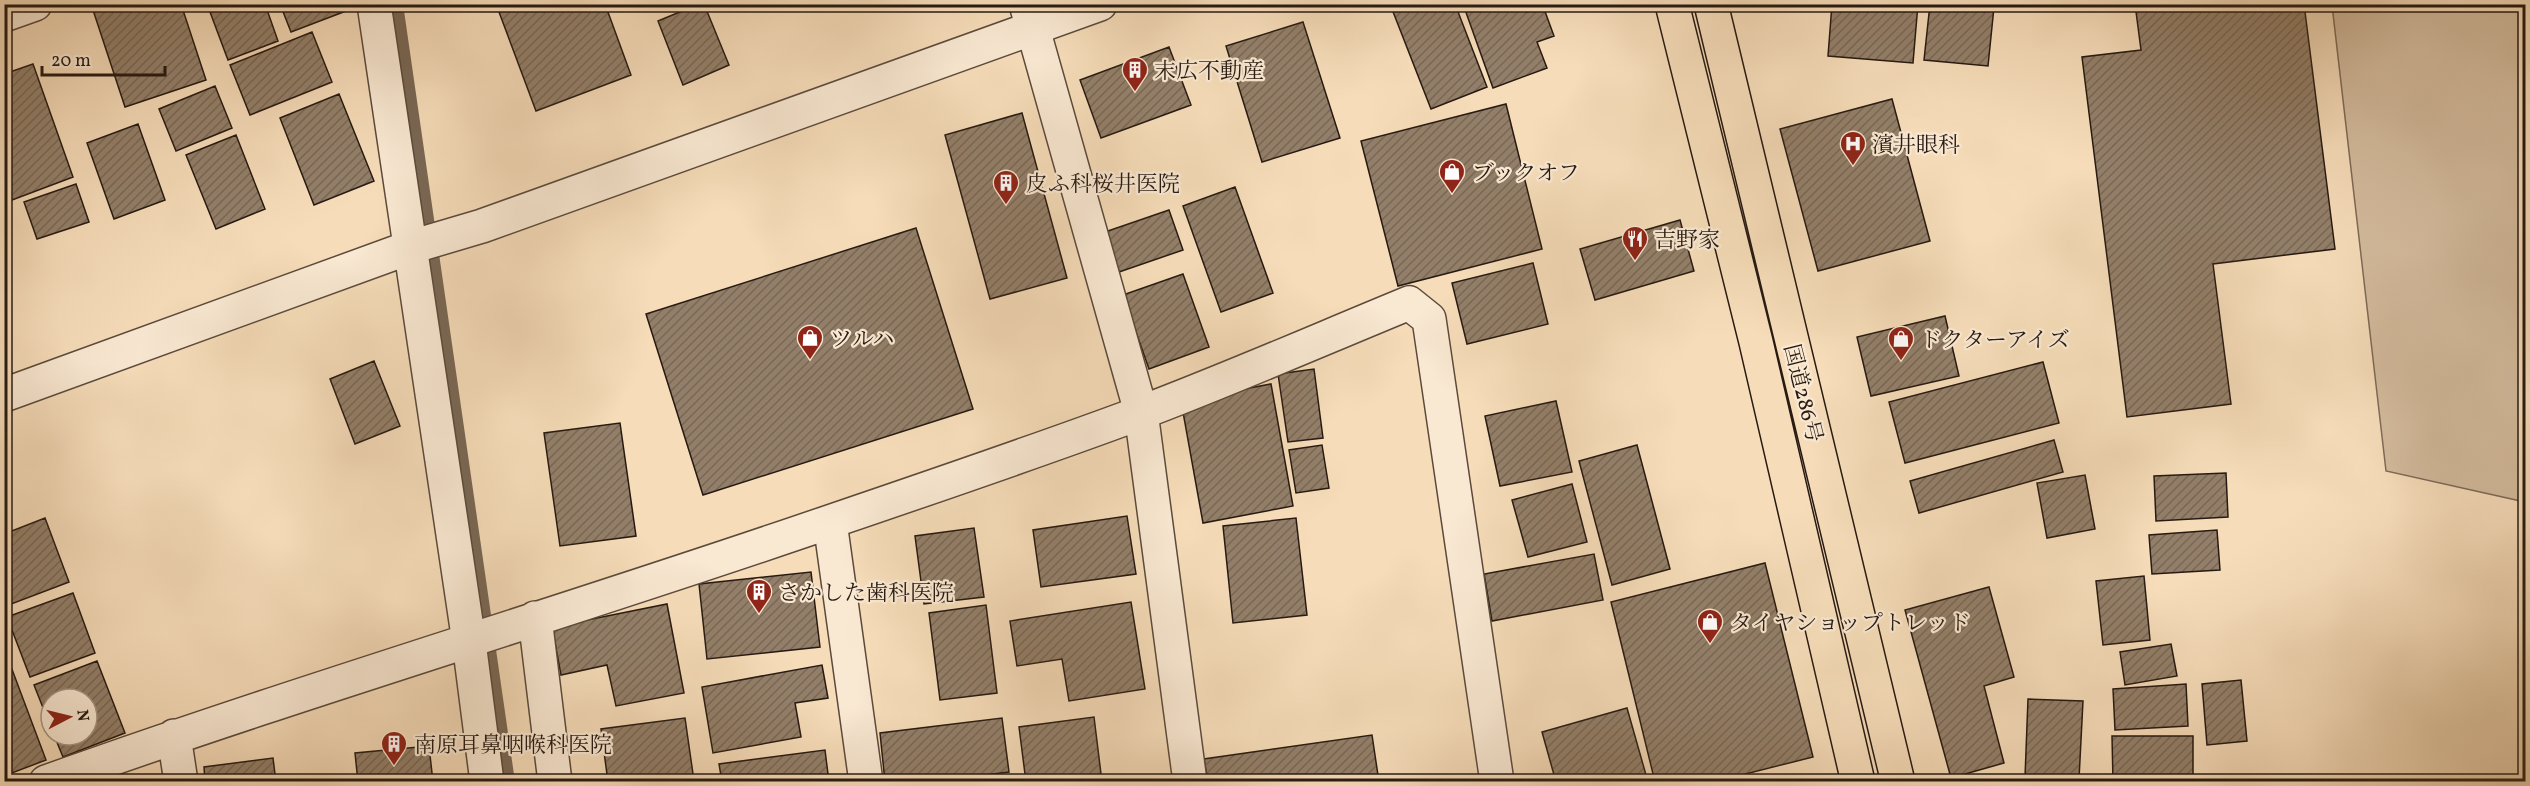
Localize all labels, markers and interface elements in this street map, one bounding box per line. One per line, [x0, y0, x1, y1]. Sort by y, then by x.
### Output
scale bar [42, 39, 165, 77]
text: 20 m [51, 49, 91, 74]
building icon: 末広不動産 [1120, 55, 1150, 93]
place label: 末広不動産 [1154, 57, 1264, 88]
hospital icon: 濱井眼科 [1838, 129, 1868, 167]
place label: 濱井眼科 [1872, 131, 1960, 162]
shop icon: ブックオフ [1437, 157, 1467, 195]
place label: ブックオフ [1472, 159, 1580, 190]
building icon: 皮ふ科桜井医院 [991, 168, 1021, 206]
place label: 皮ふ科桜井医院 [1026, 170, 1180, 201]
restaurant icon: 吉野家 [1620, 224, 1650, 262]
place label: 吉野家 [1654, 226, 1720, 257]
shop icon: ツルハ [795, 323, 825, 361]
shop icon: ドクターアイズ [1886, 324, 1916, 362]
place label: ツルハ [830, 325, 894, 356]
place label: ドクターアイズ [1920, 326, 2070, 357]
street label: 国道286号 [1774, 341, 1829, 446]
building icon: さかした歯科医院 [744, 577, 774, 615]
place label: さかした歯科医院 [778, 579, 954, 610]
shop icon: タイヤショップトレッド [1695, 607, 1725, 645]
place label: タイヤショップトレッド [1730, 609, 1971, 640]
north arrow [39, 687, 99, 747]
text: N [70, 708, 94, 723]
building icon: 南原耳鼻咽喉科医院 [379, 729, 409, 767]
place label: 南原耳鼻咽喉科医院 [414, 731, 612, 762]

